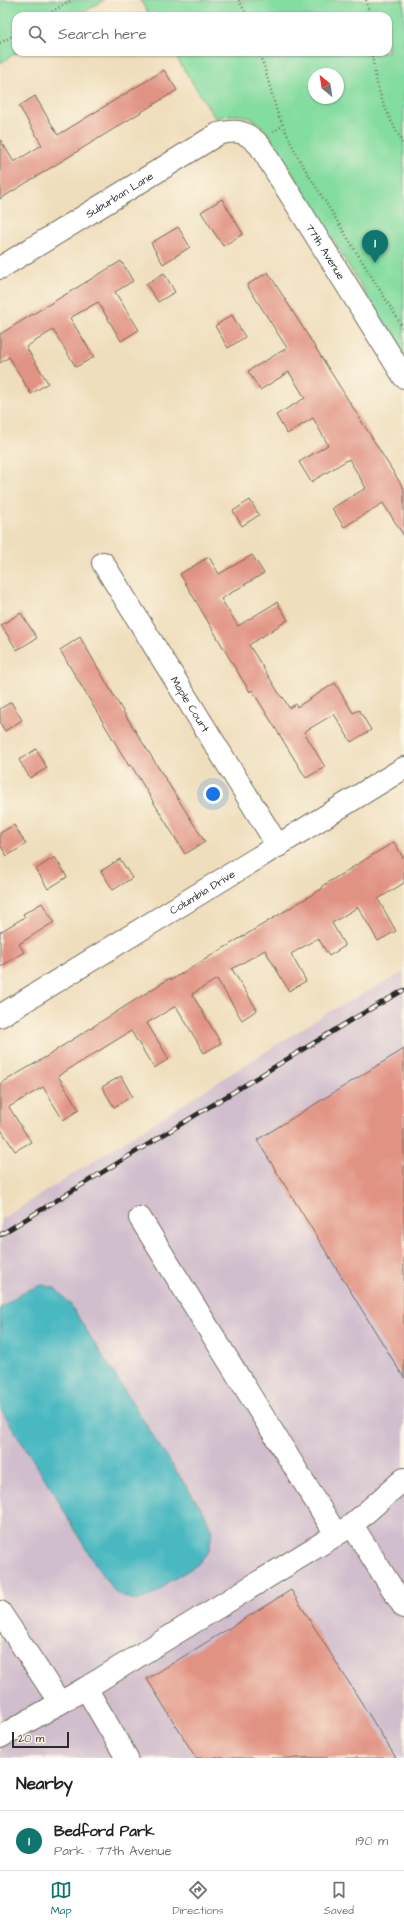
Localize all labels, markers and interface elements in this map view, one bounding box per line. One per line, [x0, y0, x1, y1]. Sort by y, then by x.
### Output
search box [12, 12, 392, 56]
icon: search [26, 23, 48, 45]
text: Search here [58, 24, 147, 45]
north arrow [308, 68, 344, 104]
street label: Suburban Lane [83, 169, 156, 222]
street label: 77th Avenue [302, 221, 349, 283]
pin: 1 [362, 230, 388, 263]
street label: Maple Court [167, 674, 213, 736]
your location [203, 784, 223, 804]
street label: Columbia Drive [167, 867, 238, 918]
scale bar [12, 1730, 69, 1749]
text: 20 m [18, 1731, 44, 1746]
text: Nearby [16, 1772, 73, 1796]
text: Bedford Park [54, 1821, 154, 1842]
text: 1 [28, 1832, 30, 1850]
text: 190 m [355, 1832, 388, 1850]
text: Park · 77th Avenue [54, 1842, 171, 1860]
tab: Map [50, 1879, 72, 1918]
tab: Directions [172, 1879, 224, 1918]
tab: Saved [324, 1879, 354, 1918]

